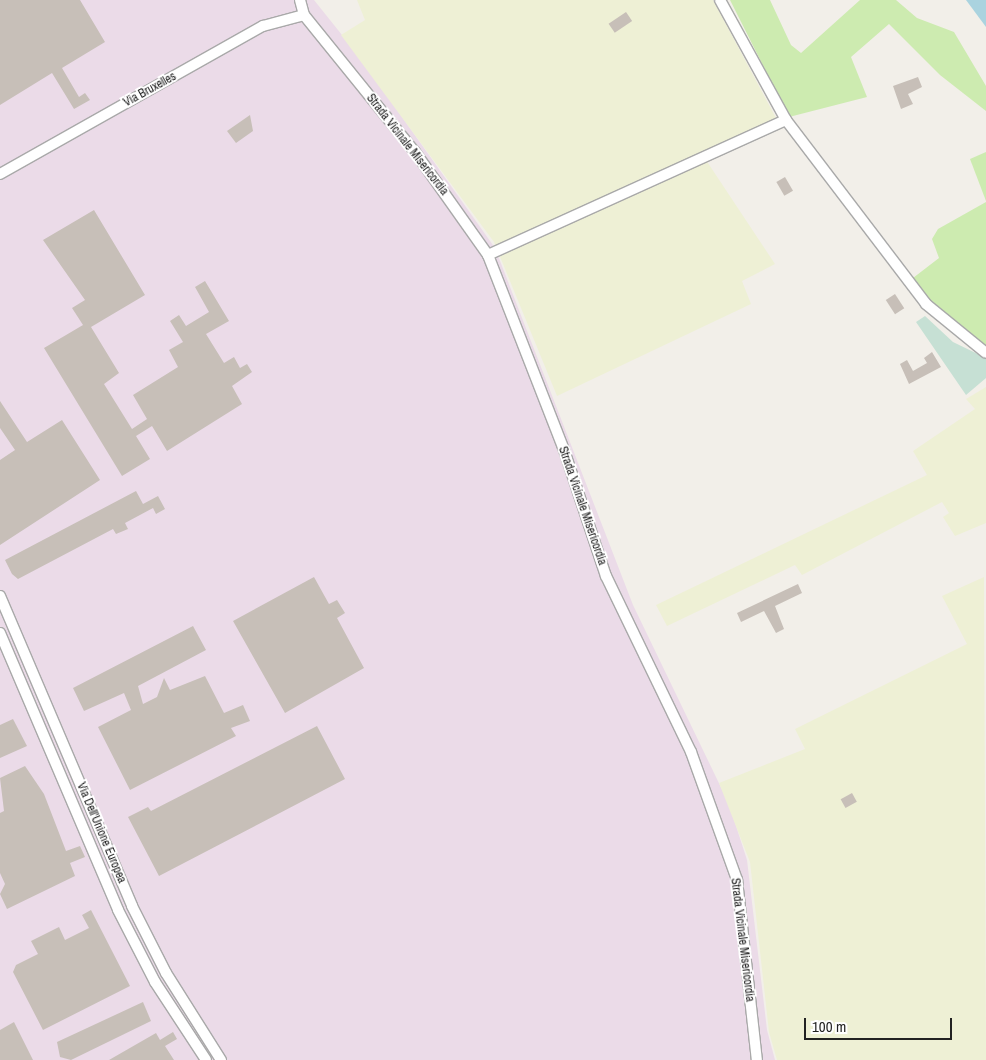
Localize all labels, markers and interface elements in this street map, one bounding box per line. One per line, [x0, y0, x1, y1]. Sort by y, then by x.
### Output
street label: Via Bruxelles [121, 70, 179, 110]
street label: Strada Vicinale Misericordia [363, 91, 451, 199]
street label: Strada Vicinale Misericordia [555, 445, 609, 567]
street label: Via Dell'Unione Europea [73, 781, 129, 885]
street label: Strada Vicinale Misericordia [727, 877, 757, 1003]
scale bar [806, 1008, 954, 1040]
text: 100 m [812, 1016, 846, 1037]

